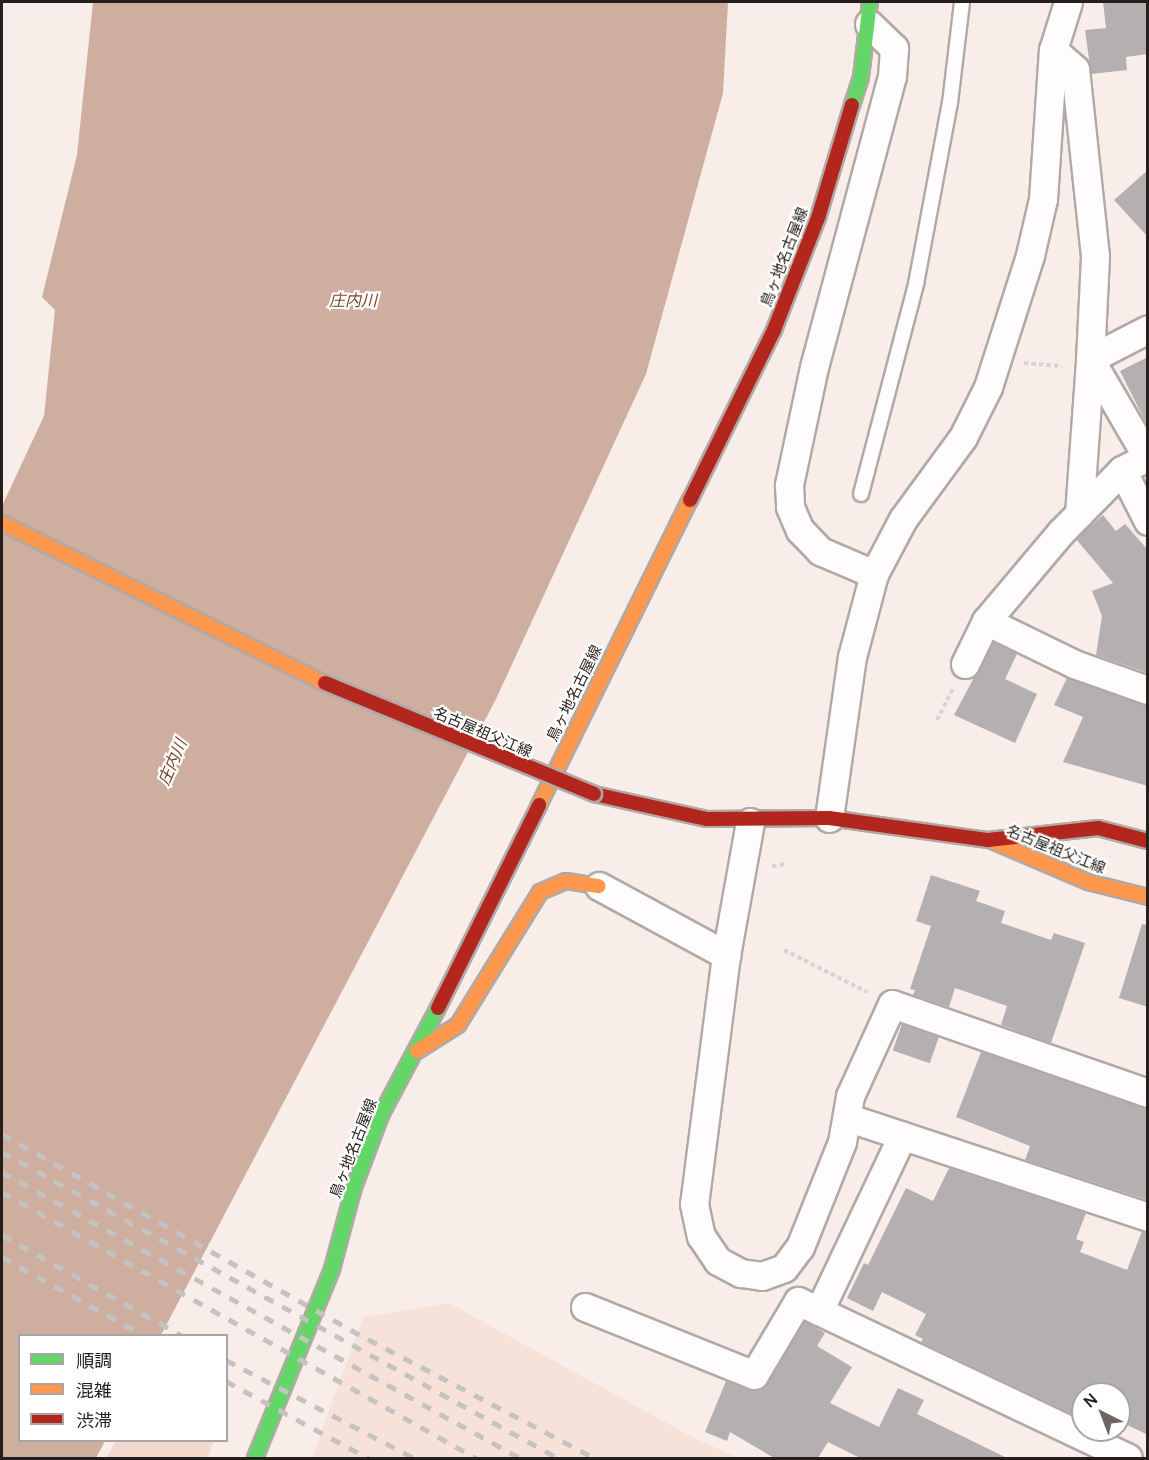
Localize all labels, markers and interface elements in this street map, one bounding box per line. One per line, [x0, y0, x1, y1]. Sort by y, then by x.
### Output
street label: 鳥ヶ地名古屋線 [757, 205, 811, 309]
water label: 庄内川 [329, 290, 377, 310]
street label: 鳥ヶ地名古屋線 [543, 642, 605, 744]
street label: 名古屋祖父江線 [431, 703, 535, 761]
water label: 庄内川 [154, 736, 190, 788]
street label: 名古屋祖父江線 [1004, 821, 1108, 877]
street label: 鳥ヶ地名古屋線 [326, 1096, 380, 1200]
legend [18, 1334, 228, 1442]
text: 順調 [76, 1348, 112, 1372]
text: 混雑 [76, 1378, 112, 1402]
north arrow [1071, 1382, 1131, 1442]
text: N [1079, 1388, 1102, 1412]
text: 渋滞 [76, 1408, 112, 1432]

